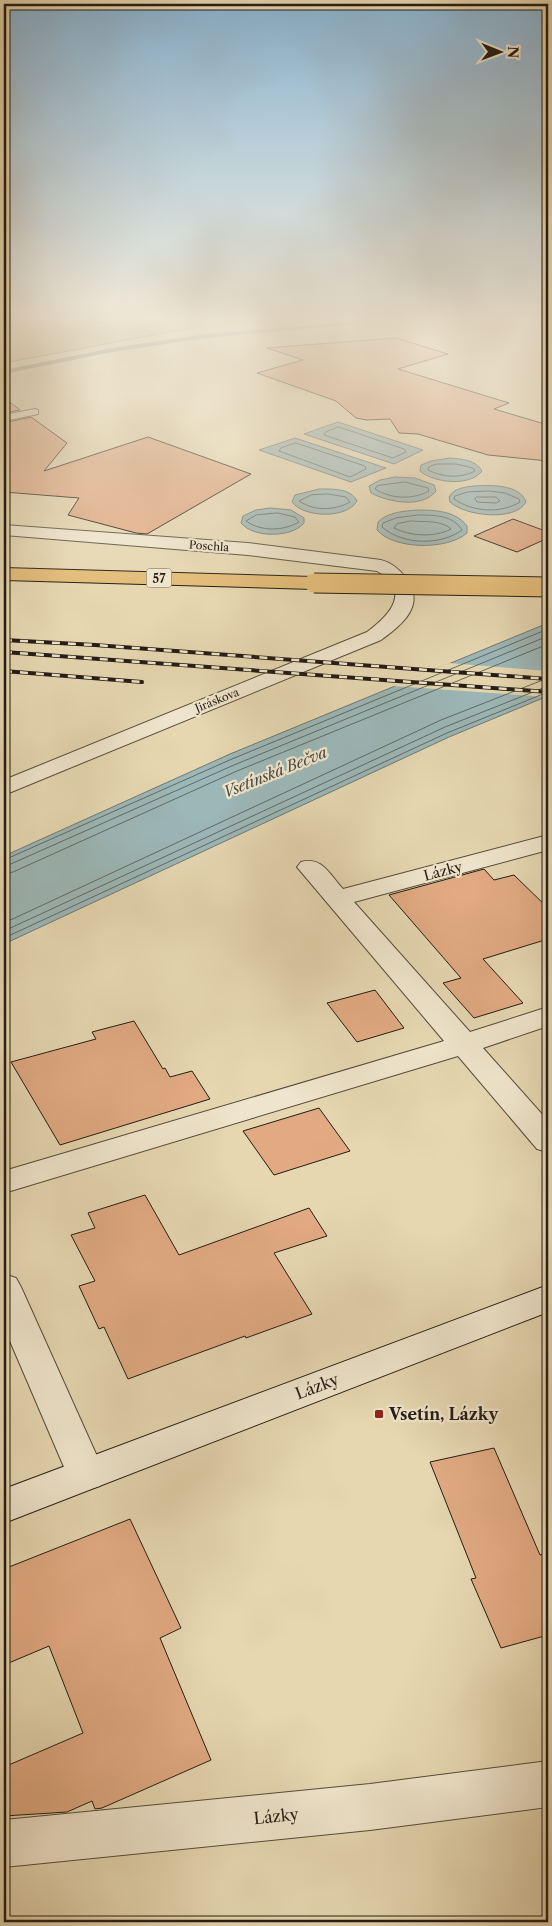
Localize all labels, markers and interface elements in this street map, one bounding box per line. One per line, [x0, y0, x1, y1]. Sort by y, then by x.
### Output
north arrow [474, 28, 524, 78]
text: N [504, 46, 522, 58]
street label: Poschla [188, 538, 230, 554]
road number: 57 [146, 568, 172, 588]
street label: Jiráskova [191, 685, 241, 716]
water label: Vsetínská Bečva [220, 743, 330, 801]
street label: Lázky [422, 857, 465, 885]
street label: Lázky [292, 1368, 343, 1403]
place label: Vsetín, Lázky [388, 1404, 499, 1424]
marker: Vsetín, Lázky [373, 1408, 385, 1420]
street label: Lázky [253, 1804, 301, 1828]

